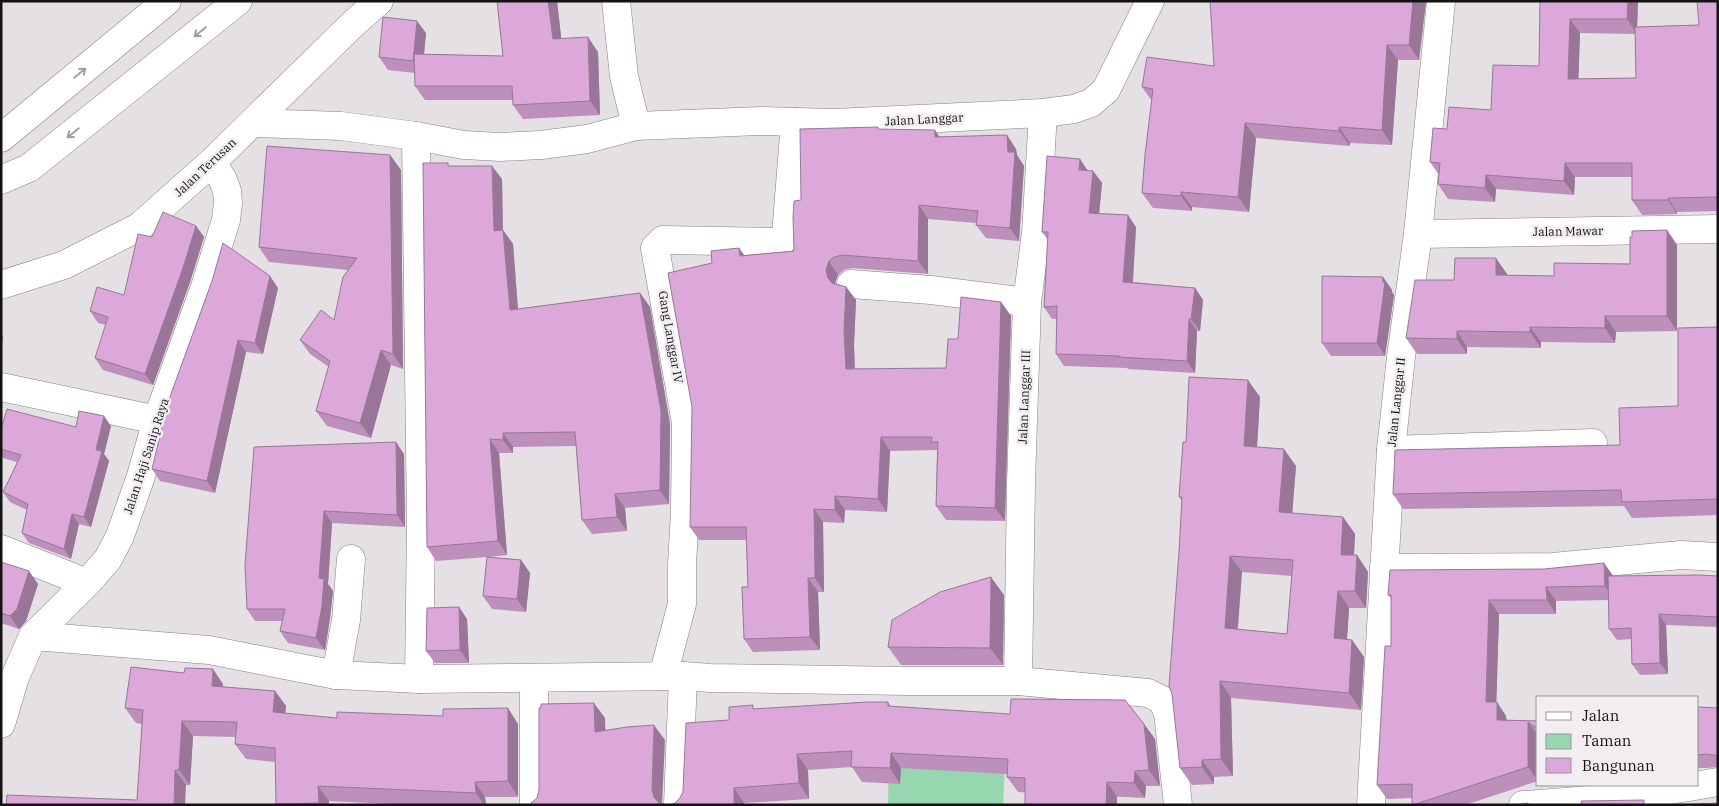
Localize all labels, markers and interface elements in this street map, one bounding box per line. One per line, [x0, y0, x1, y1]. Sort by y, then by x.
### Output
one-way arrow [194, 26, 207, 37]
one-way arrow [73, 68, 86, 79]
street label: Jalan Langgar [884, 109, 964, 129]
one-way arrow [66, 128, 80, 138]
street label: Jalan Terusan [171, 134, 239, 200]
street label: Jalan Mawar [1533, 223, 1604, 239]
street label: Gang Langgar IV [655, 290, 687, 384]
street label: Jalan Langgar III [1015, 350, 1033, 444]
street label: Jalan Langgar II [1384, 357, 1408, 447]
street label: Jalan Haji Sanip Raya [120, 396, 172, 516]
legend [1536, 696, 1699, 786]
text: Jalan [1582, 706, 1620, 725]
text: Taman [1582, 731, 1632, 750]
text: Bangunan [1582, 756, 1655, 775]

